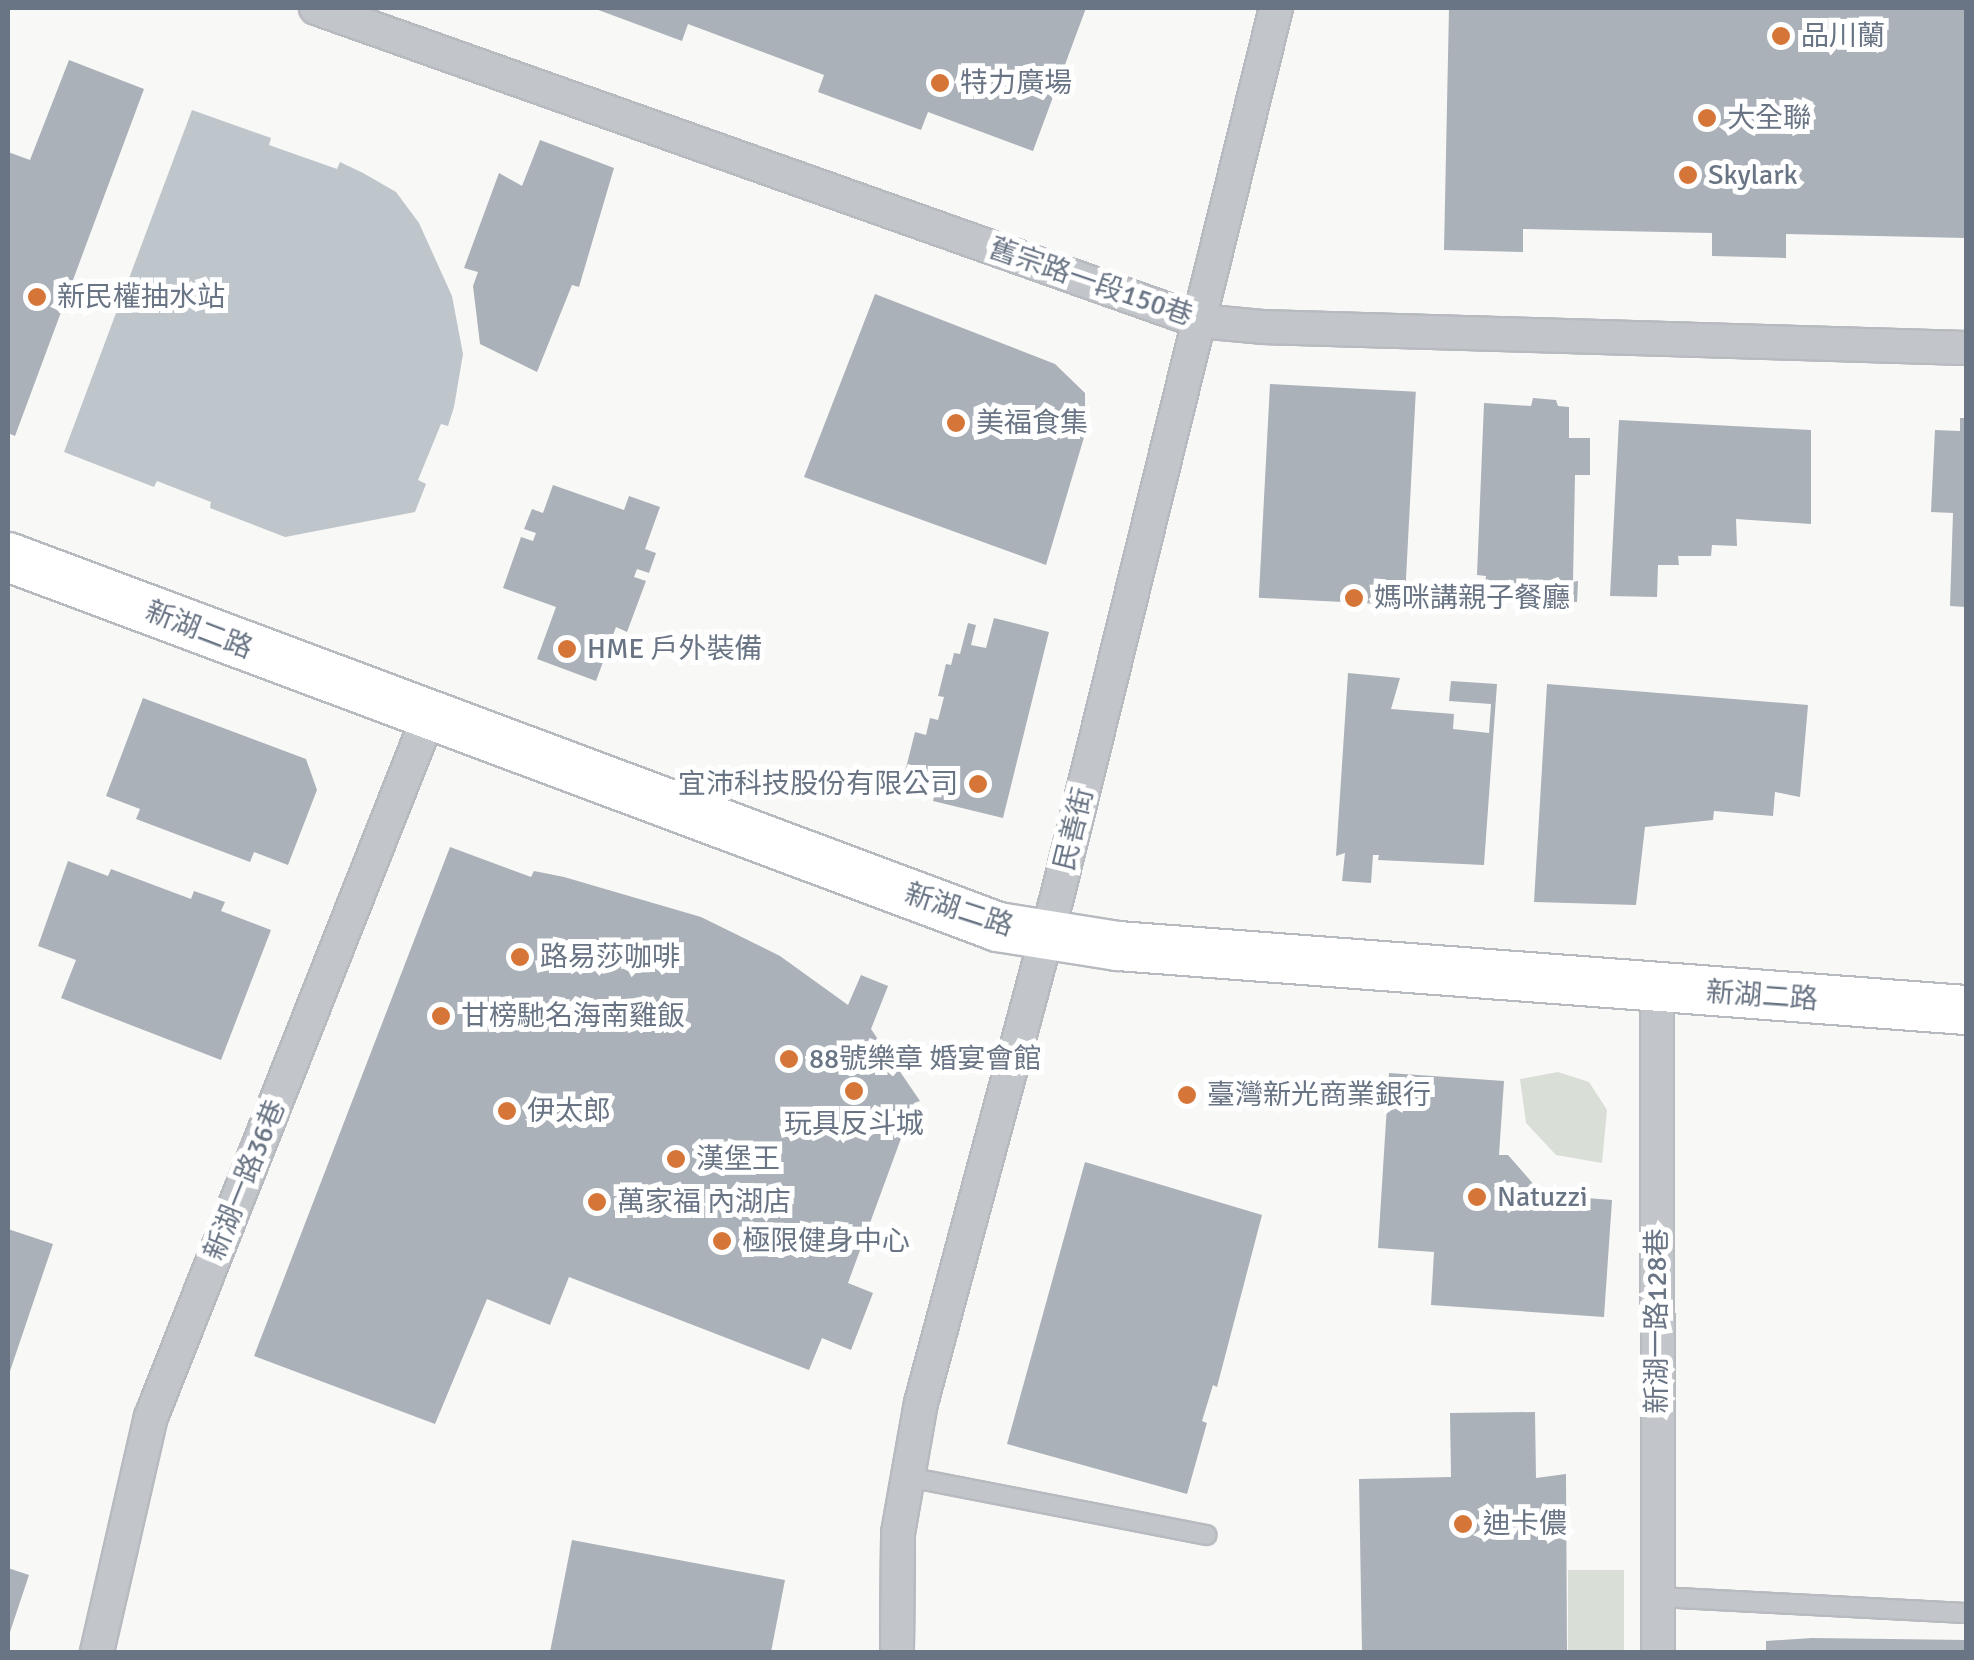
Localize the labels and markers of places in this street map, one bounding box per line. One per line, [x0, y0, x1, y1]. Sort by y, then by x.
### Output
place label: 品川蘭 [1801, 19, 1885, 53]
marker: 品川蘭 [1770, 25, 1792, 47]
place label: 特力廣場 [960, 66, 1072, 100]
marker: 特力廣場 [929, 72, 951, 94]
place label: 大全聯 [1727, 101, 1811, 135]
marker: 大全聯 [1696, 107, 1718, 129]
place label: Skylark [1708, 158, 1797, 192]
marker: Skylark [1677, 164, 1699, 186]
place label: 新民權抽水站 [57, 280, 225, 314]
marker: 新民權抽水站 [26, 286, 48, 308]
place label: 美福食集 [976, 406, 1088, 440]
marker: 美福食集 [945, 412, 967, 434]
place label: 媽咪講親子餐廳 [1374, 581, 1570, 615]
marker: 媽咪講親子餐廳 [1343, 587, 1365, 609]
place label: HME 戶外裝備 [587, 632, 763, 666]
marker: HME 戶外裝備 [556, 638, 578, 660]
place label: 宜沛科技股份有限公司 [678, 767, 958, 801]
marker: 宜沛科技股份有限公司 [967, 773, 989, 795]
place label: 路易莎咖啡 [540, 940, 680, 974]
marker: 路易莎咖啡 [509, 946, 531, 968]
place label: 甘榜馳名海南雞飯 [461, 999, 685, 1033]
marker: 甘榜馳名海南雞飯 [430, 1005, 452, 1027]
place label: 88號樂章 婚宴會館 [809, 1042, 1041, 1076]
marker: 88號樂章 婚宴會館 [778, 1048, 800, 1070]
place label: 臺灣新光商業銀行 [1207, 1078, 1431, 1112]
marker: 玩具反斗城 [843, 1080, 865, 1102]
marker: 臺灣新光商業銀行 [1176, 1084, 1198, 1106]
place label: 伊太郎 [527, 1094, 611, 1128]
marker: 伊太郎 [496, 1100, 518, 1122]
place label: 玩具反斗城 [784, 1107, 924, 1141]
place label: 漢堡王 [696, 1142, 780, 1176]
marker: 漢堡王 [665, 1148, 687, 1170]
place label: Natuzzi [1497, 1180, 1588, 1214]
place label: 萬家福 內湖店 [617, 1185, 791, 1219]
marker: Natuzzi [1466, 1186, 1488, 1208]
marker: 萬家福 內湖店 [586, 1191, 608, 1213]
place label: 極限健身中心 [742, 1224, 910, 1258]
marker: 極限健身中心 [711, 1230, 733, 1252]
place label: 迪卡儂 [1483, 1507, 1567, 1541]
marker: 迪卡儂 [1452, 1513, 1474, 1535]

